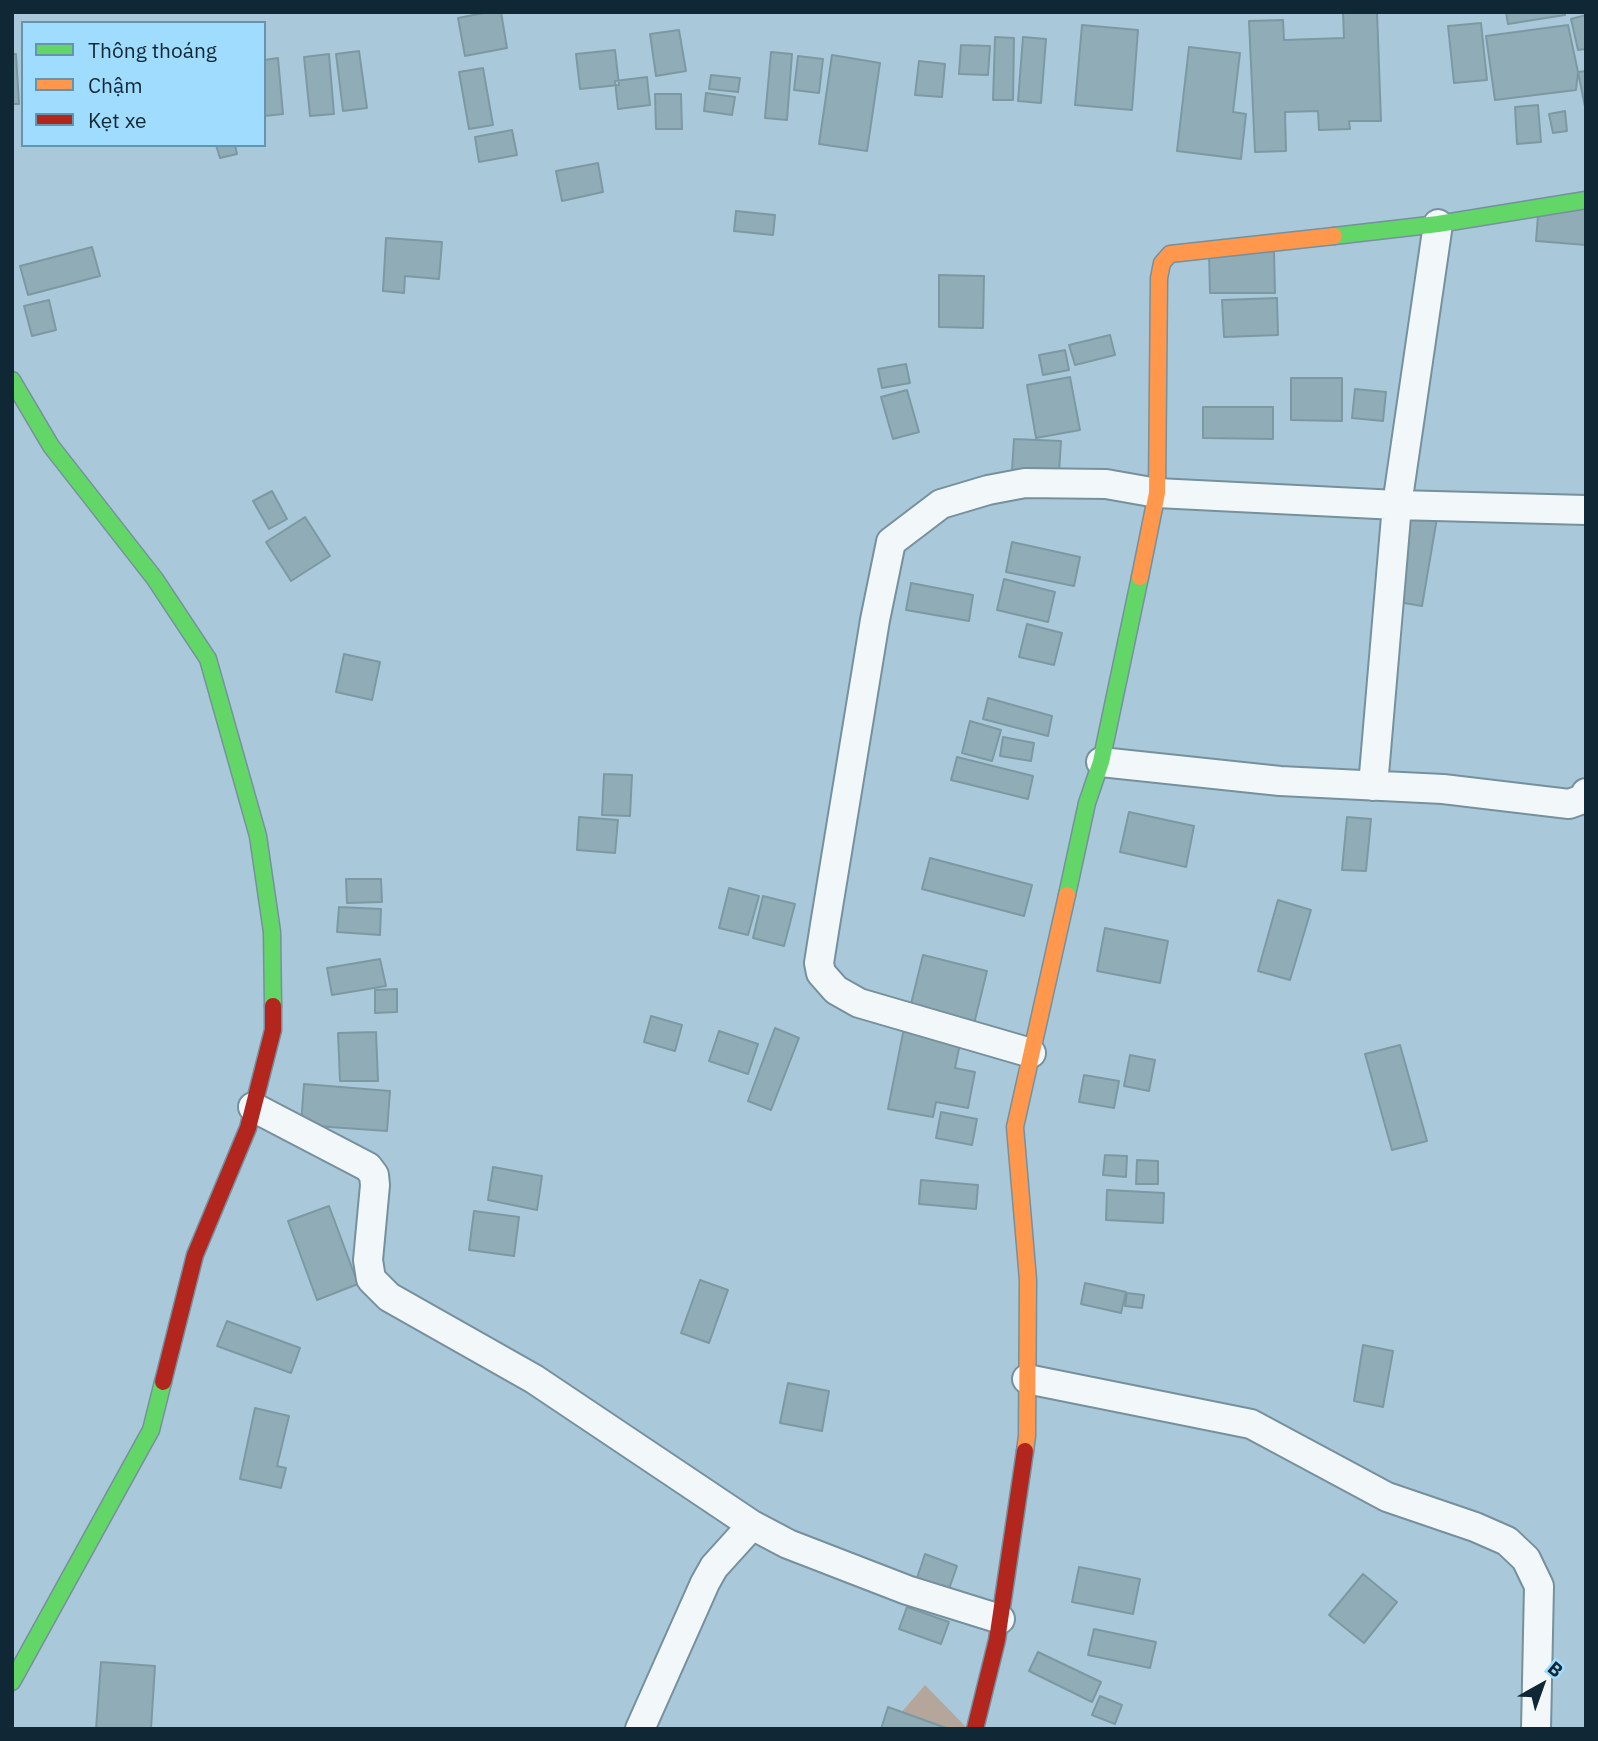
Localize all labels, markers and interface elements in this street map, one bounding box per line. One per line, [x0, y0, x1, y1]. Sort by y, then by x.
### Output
legend [21, 21, 266, 147]
text: Thông thoáng [88, 36, 217, 64]
text: Chậm [88, 71, 143, 99]
text: Kẹt xe [88, 106, 147, 134]
north arrow [1507, 1650, 1577, 1720]
text: B [1543, 1656, 1568, 1682]

